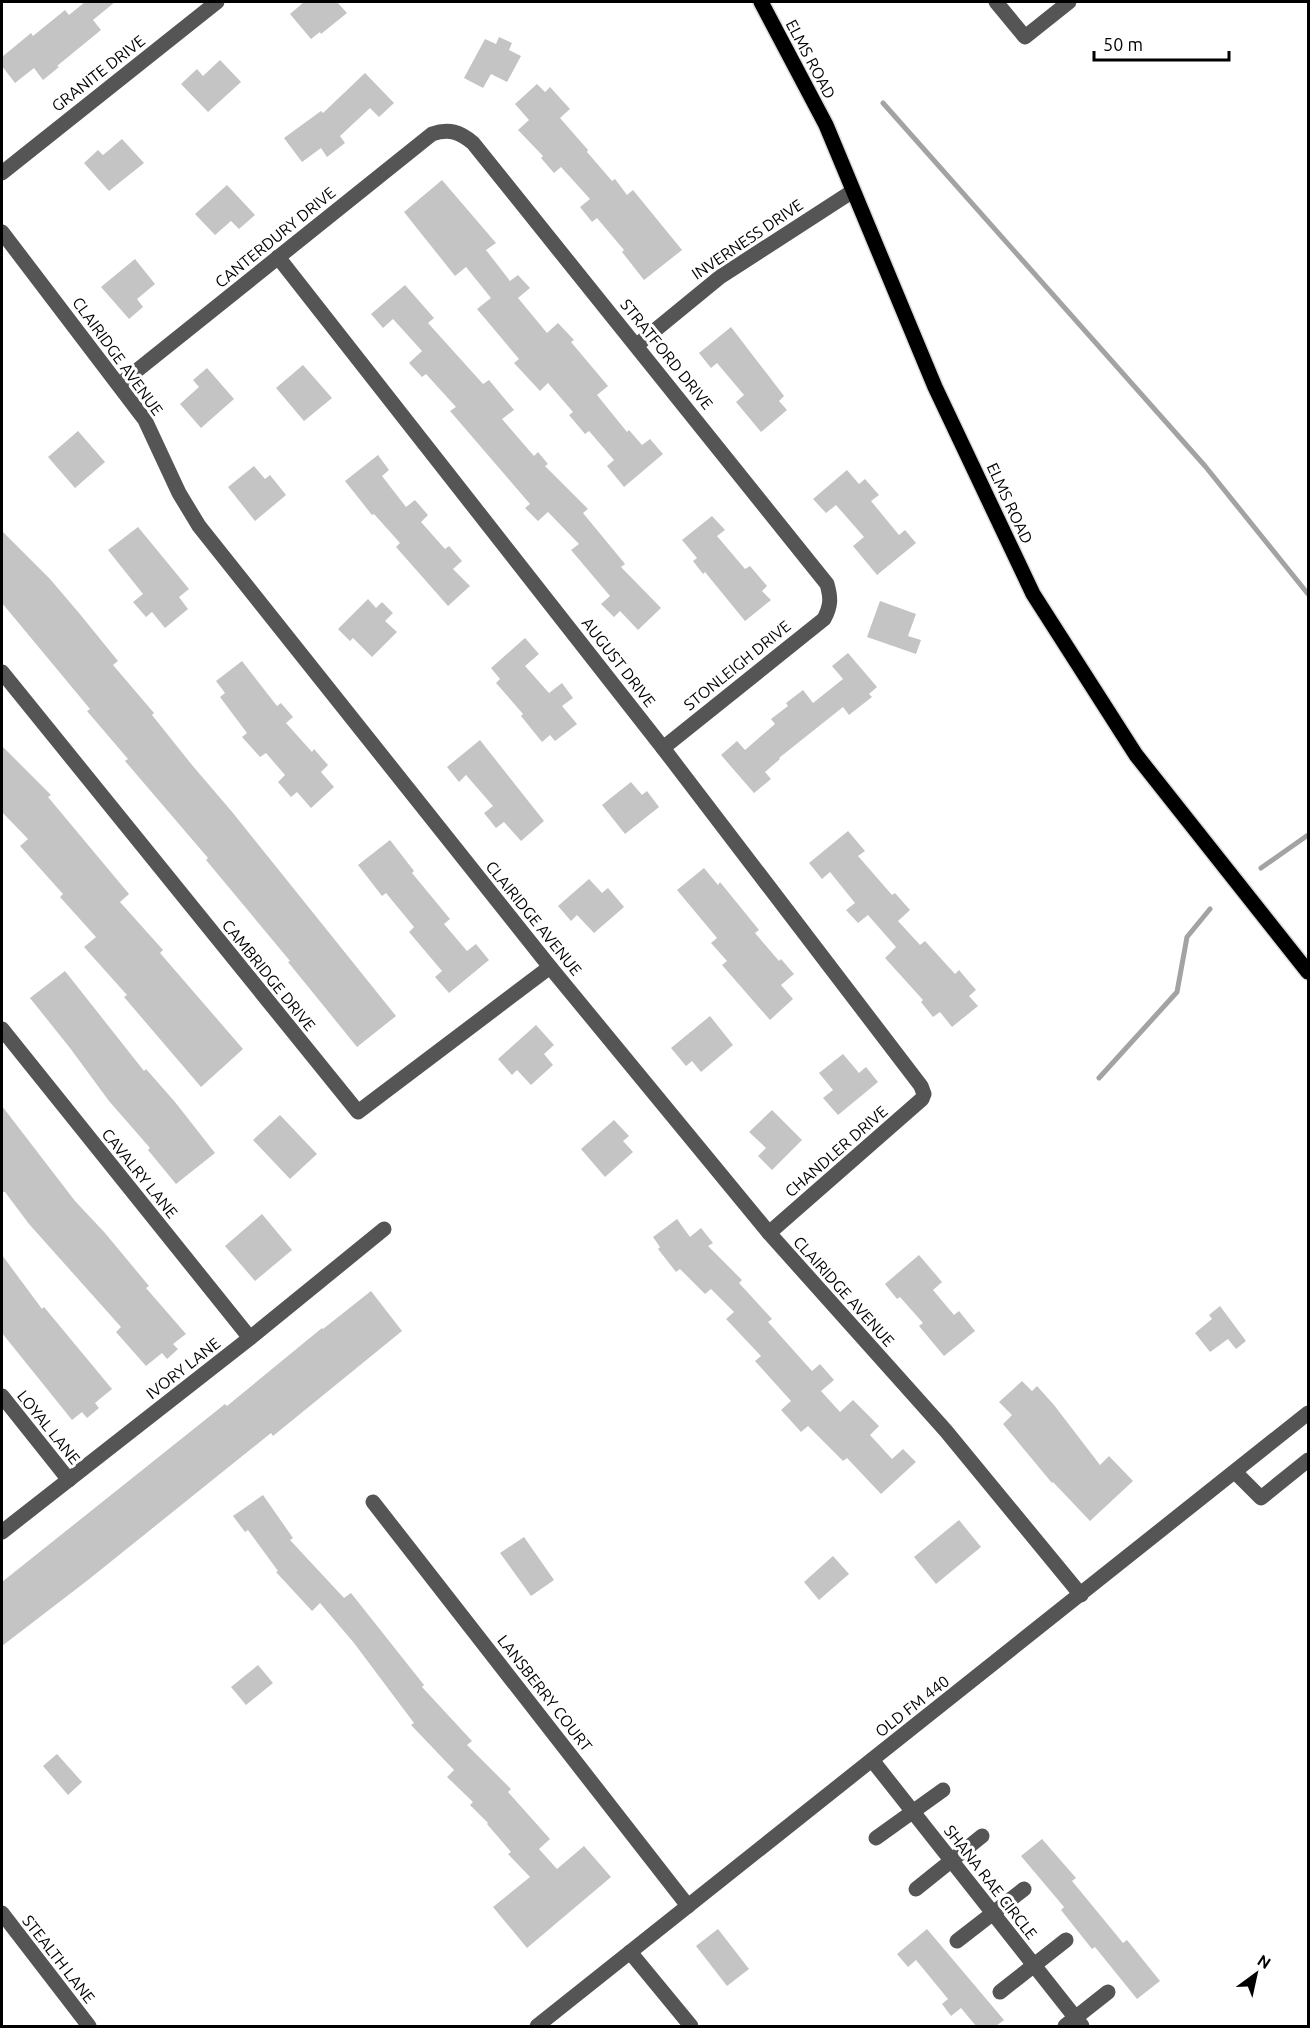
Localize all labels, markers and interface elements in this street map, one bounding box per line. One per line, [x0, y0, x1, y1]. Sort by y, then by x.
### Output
street label: ELMS ROAD [783, 16, 839, 102]
scale bar [1094, 24, 1229, 62]
street label: GRANITE DRIVE [48, 31, 148, 115]
text: 50 m [1103, 34, 1143, 54]
street label: CANTERDURY DRIVE [211, 183, 339, 291]
street label: INVERNESS DRIVE [688, 195, 806, 283]
street label: CLAIRIDGE AVENUE [69, 293, 167, 419]
street label: STRATFORD DRIVE [617, 295, 717, 413]
street label: ELMS ROAD [983, 460, 1037, 546]
street label: AUGUST DRIVE [579, 614, 659, 710]
street label: STONLEIGH DRIVE [680, 616, 794, 714]
street label: CLAIRIDGE AVENUE [482, 857, 586, 979]
street label: CAMBRIDGE DRIVE [219, 916, 319, 1034]
street label: CHANDLER DRIVE [781, 1102, 891, 1200]
street label: CAVALRY LANE [98, 1125, 182, 1221]
street label: CLAIRIDGE AVENUE [790, 1232, 898, 1350]
street label: IVORY LANE [143, 1334, 223, 1402]
street label: LOYAL LANE [14, 1387, 84, 1467]
street label: LANSBERRY COURT [494, 1631, 596, 1755]
street label: OLD FM 440 [872, 1672, 952, 1740]
street label: SHANA RAE CIRCLE [941, 1821, 1041, 1943]
street label: STEALTH LANE [19, 1911, 99, 2007]
north arrow [1226, 1944, 1286, 2004]
text: N [1254, 1951, 1274, 1972]

